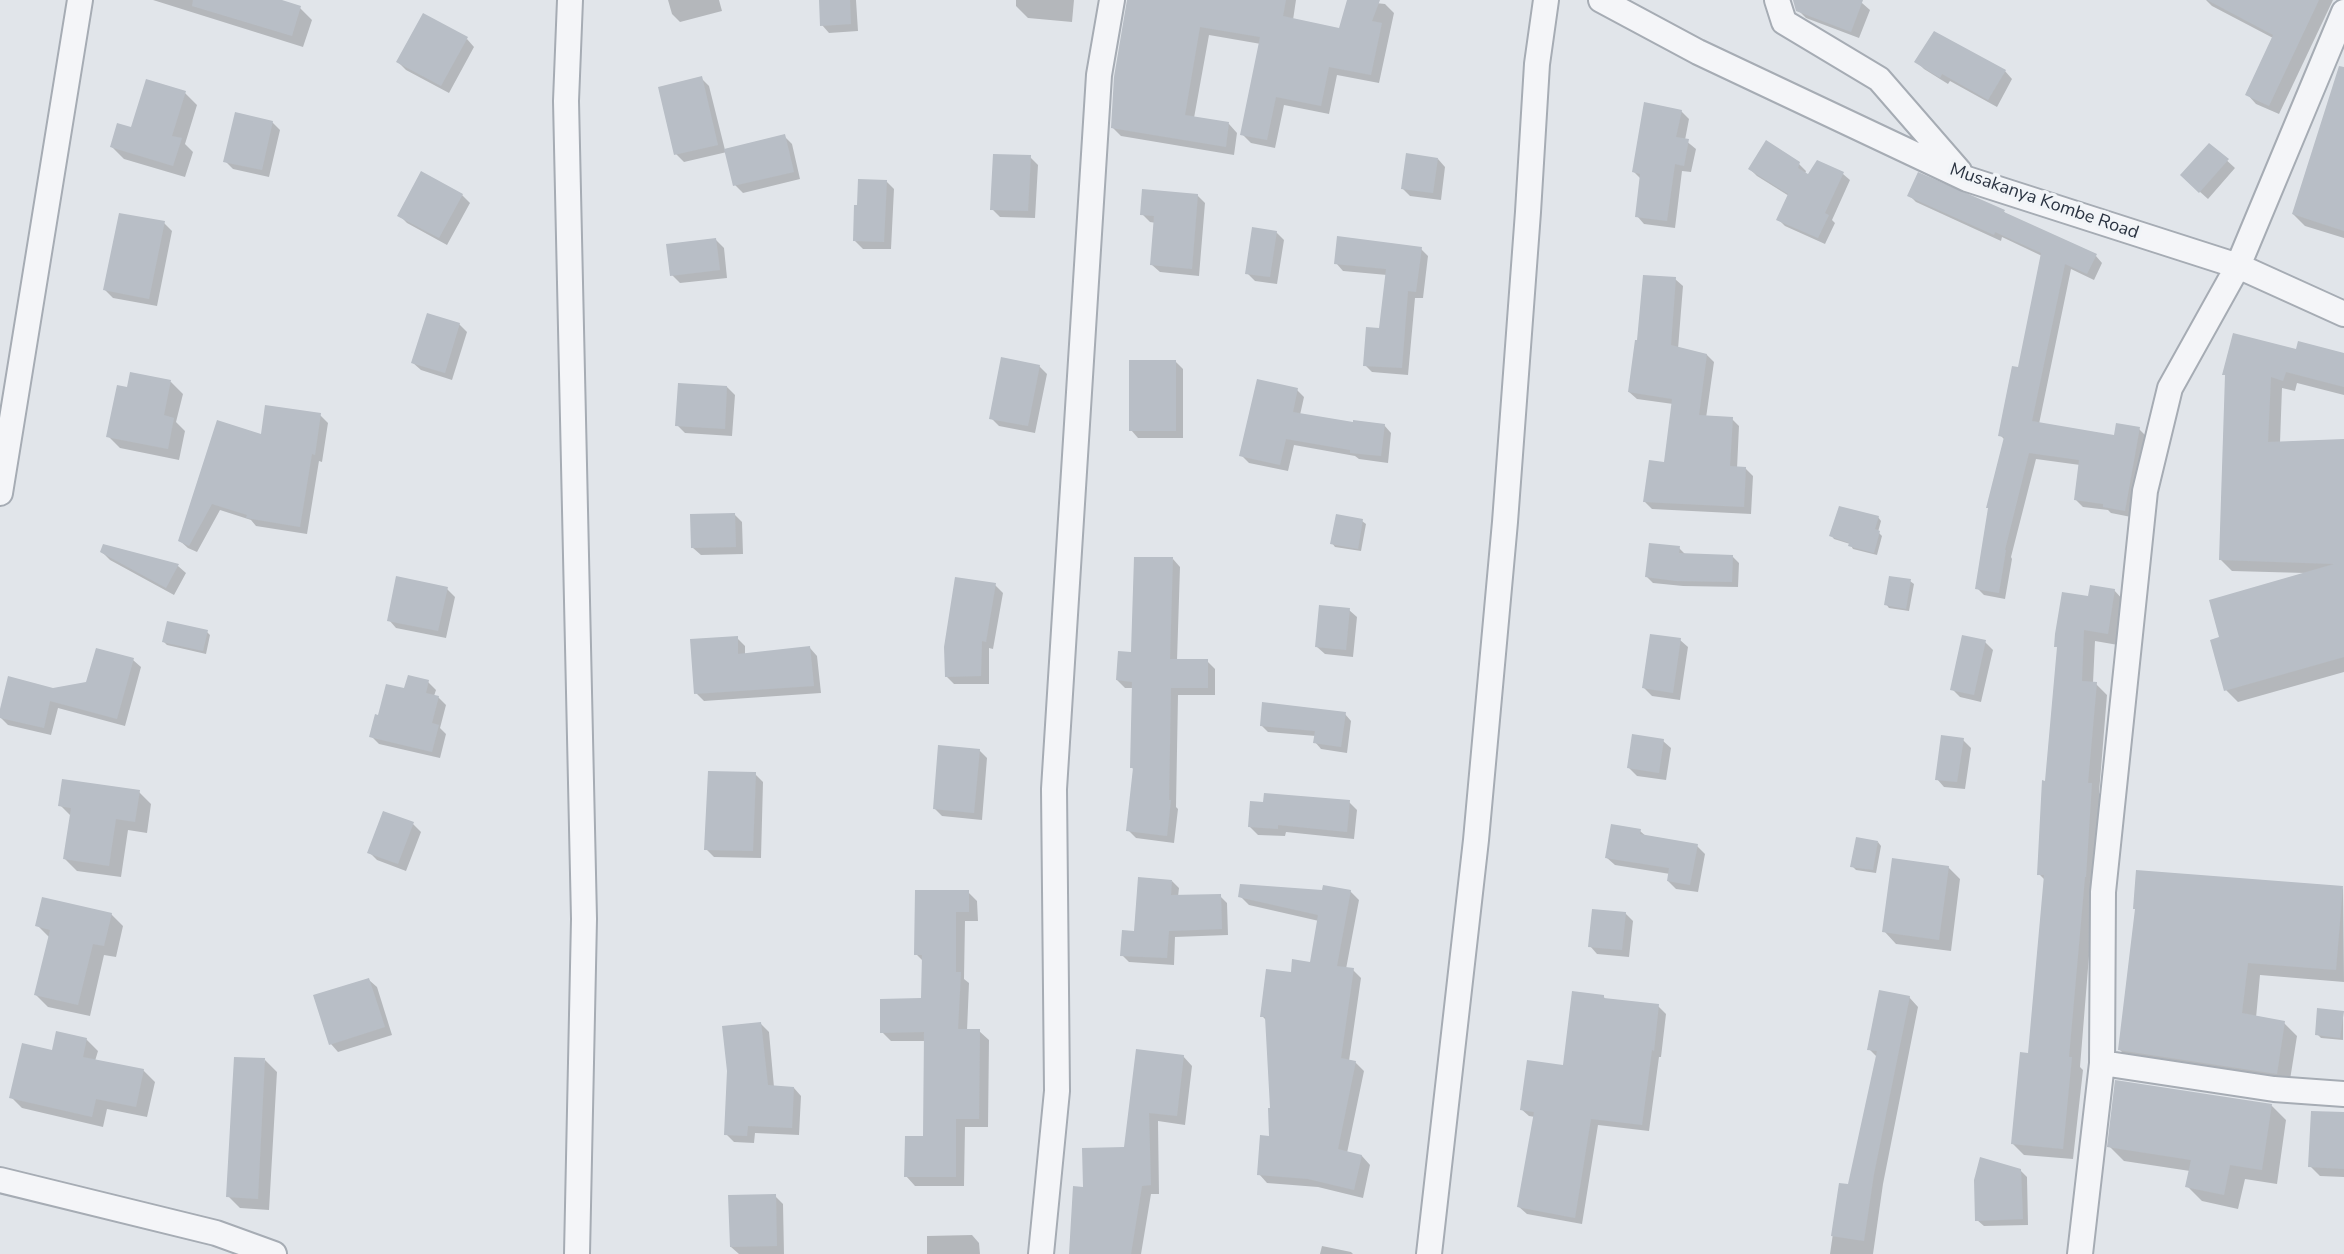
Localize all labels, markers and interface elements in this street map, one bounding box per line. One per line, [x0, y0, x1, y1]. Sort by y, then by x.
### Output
street label: Musakanya Kombe Road [1947, 159, 2141, 245]

